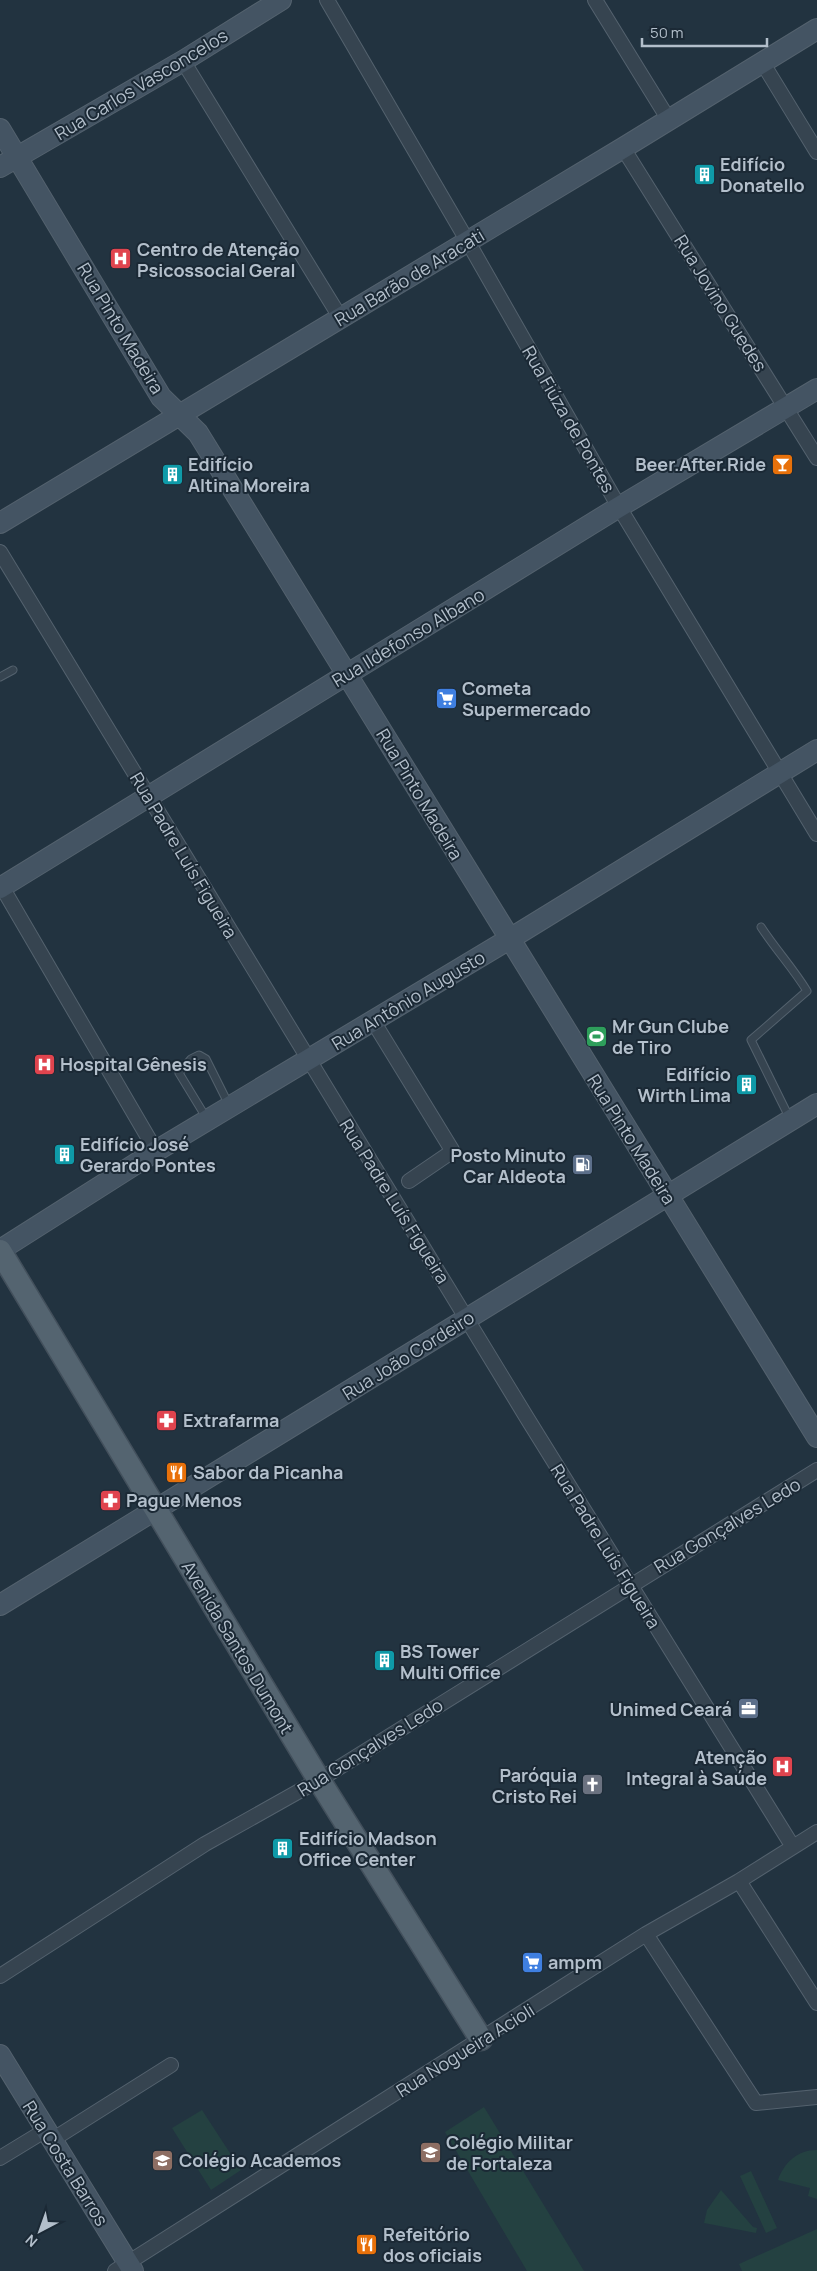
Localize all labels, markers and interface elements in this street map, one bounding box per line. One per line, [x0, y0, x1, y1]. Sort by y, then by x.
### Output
scale bar [642, 15, 767, 47]
text: 50 m [650, 22, 684, 43]
street label: Rua Carlos Vasconcelos [50, 23, 232, 145]
place label: Edifício Donatello [720, 152, 805, 197]
building icon: Edifício Donatello [692, 162, 716, 186]
street label: Rua Barão de Aracati [330, 223, 488, 331]
street label: Rua Jovino Guedes [669, 230, 773, 376]
place label: Centro de Atenção Psicossocial Geral [137, 237, 300, 282]
hospital icon: Centro de Atenção Psicossocial Geral [109, 247, 133, 271]
street label: Rua Pinto Madeira [72, 258, 170, 398]
street label: Rua Fiúza de Pontes [517, 341, 621, 497]
place label: Edifício Altina Moreira [188, 452, 310, 497]
place label: Beer.After.Ride [635, 452, 766, 476]
bar icon: Beer.After.Ride [770, 452, 794, 476]
building icon: Edifício Altina Moreira [160, 462, 184, 486]
street label: Rua Ildefonso Albano [327, 582, 489, 692]
place label: Cometa Supermercado [462, 676, 591, 721]
supermarket icon: Cometa Supermercado [434, 686, 458, 710]
street label: Rua Pinto Madeira [371, 724, 469, 864]
street label: Rua Padre Luís Figueira [125, 767, 243, 943]
street label: Rua Antônio Augusto [327, 945, 489, 1055]
place label: Mr Gun Clube de Tiro [612, 1014, 729, 1059]
sports icon: Mr Gun Clube de Tiro [584, 1024, 608, 1048]
hospital icon: Hospital Gênesis [32, 1052, 56, 1076]
place label: Hospital Gênesis [60, 1052, 207, 1076]
place label: Edifício Wirth Lima [638, 1062, 731, 1107]
street label: Rua Pinto Madeira [582, 1069, 682, 1209]
building icon: Edifício Wirth Lima [735, 1072, 759, 1096]
street label: Rua Padre Luís Figueira [335, 1114, 455, 1288]
place label: Edifício José Gerardo Pontes [80, 1132, 216, 1177]
building icon: Edifício José Gerardo Pontes [52, 1142, 76, 1166]
place label: Posto Minuto Car Aldeota [451, 1143, 566, 1188]
fuel station icon: Posto Minuto Car Aldeota [570, 1153, 594, 1177]
street label: Rua João Cordeiro [338, 1305, 478, 1405]
pharmacy icon: Extrafarma [155, 1408, 179, 1432]
place label: Extrafarma [183, 1408, 279, 1432]
street label: Rua Padre Luís Figueira [546, 1459, 666, 1633]
restaurant icon: Sabor da Picanha [165, 1460, 189, 1484]
place label: Sabor da Picanha [193, 1460, 343, 1484]
street label: Rua Gonçalves Ledo [649, 1472, 805, 1578]
pharmacy icon: Pague Menos [98, 1488, 122, 1512]
place label: Pague Menos [126, 1488, 242, 1512]
street label: Avenida Santos Dumont [177, 1556, 299, 1738]
place label: BS Tower Multi Office [400, 1639, 501, 1684]
building icon: BS Tower Multi Office [372, 1649, 396, 1673]
street label: Rua Gonçalves Ledo [293, 1693, 447, 1801]
place label: Unimed Ceará [610, 1697, 732, 1721]
office icon: Unimed Ceará [736, 1697, 760, 1721]
place label: Atenção Integral à Saúde [626, 1745, 767, 1790]
hospital icon: Atenção Integral à Saúde [771, 1755, 795, 1779]
place label: Paróquia Cristo Rei [492, 1763, 577, 1808]
church icon: Paróquia Cristo Rei [581, 1773, 605, 1797]
place label: Edifício Madson Office Center [299, 1826, 437, 1871]
building icon: Edifício Madson Office Center [271, 1836, 295, 1860]
supermarket icon: ampm [520, 1950, 544, 1974]
place label: ampm [548, 1950, 602, 1974]
street label: Rua Nogueira Acioli [391, 1998, 539, 2102]
street label: Rua Costa Barros [18, 2096, 114, 2230]
place label: Colégio Militar de Fortaleza [446, 2130, 573, 2175]
school or university icon: Colégio Militar de Fortaleza [418, 2140, 442, 2164]
school or university icon: Colégio Academos [151, 2148, 175, 2172]
place label: Colégio Academos [179, 2148, 341, 2172]
north arrow [15, 2206, 65, 2256]
place label: Refeitório dos oficiais [383, 2222, 482, 2267]
text: N [21, 2231, 41, 2252]
restaurant icon: Refeitório dos oficiais [355, 2232, 379, 2256]

